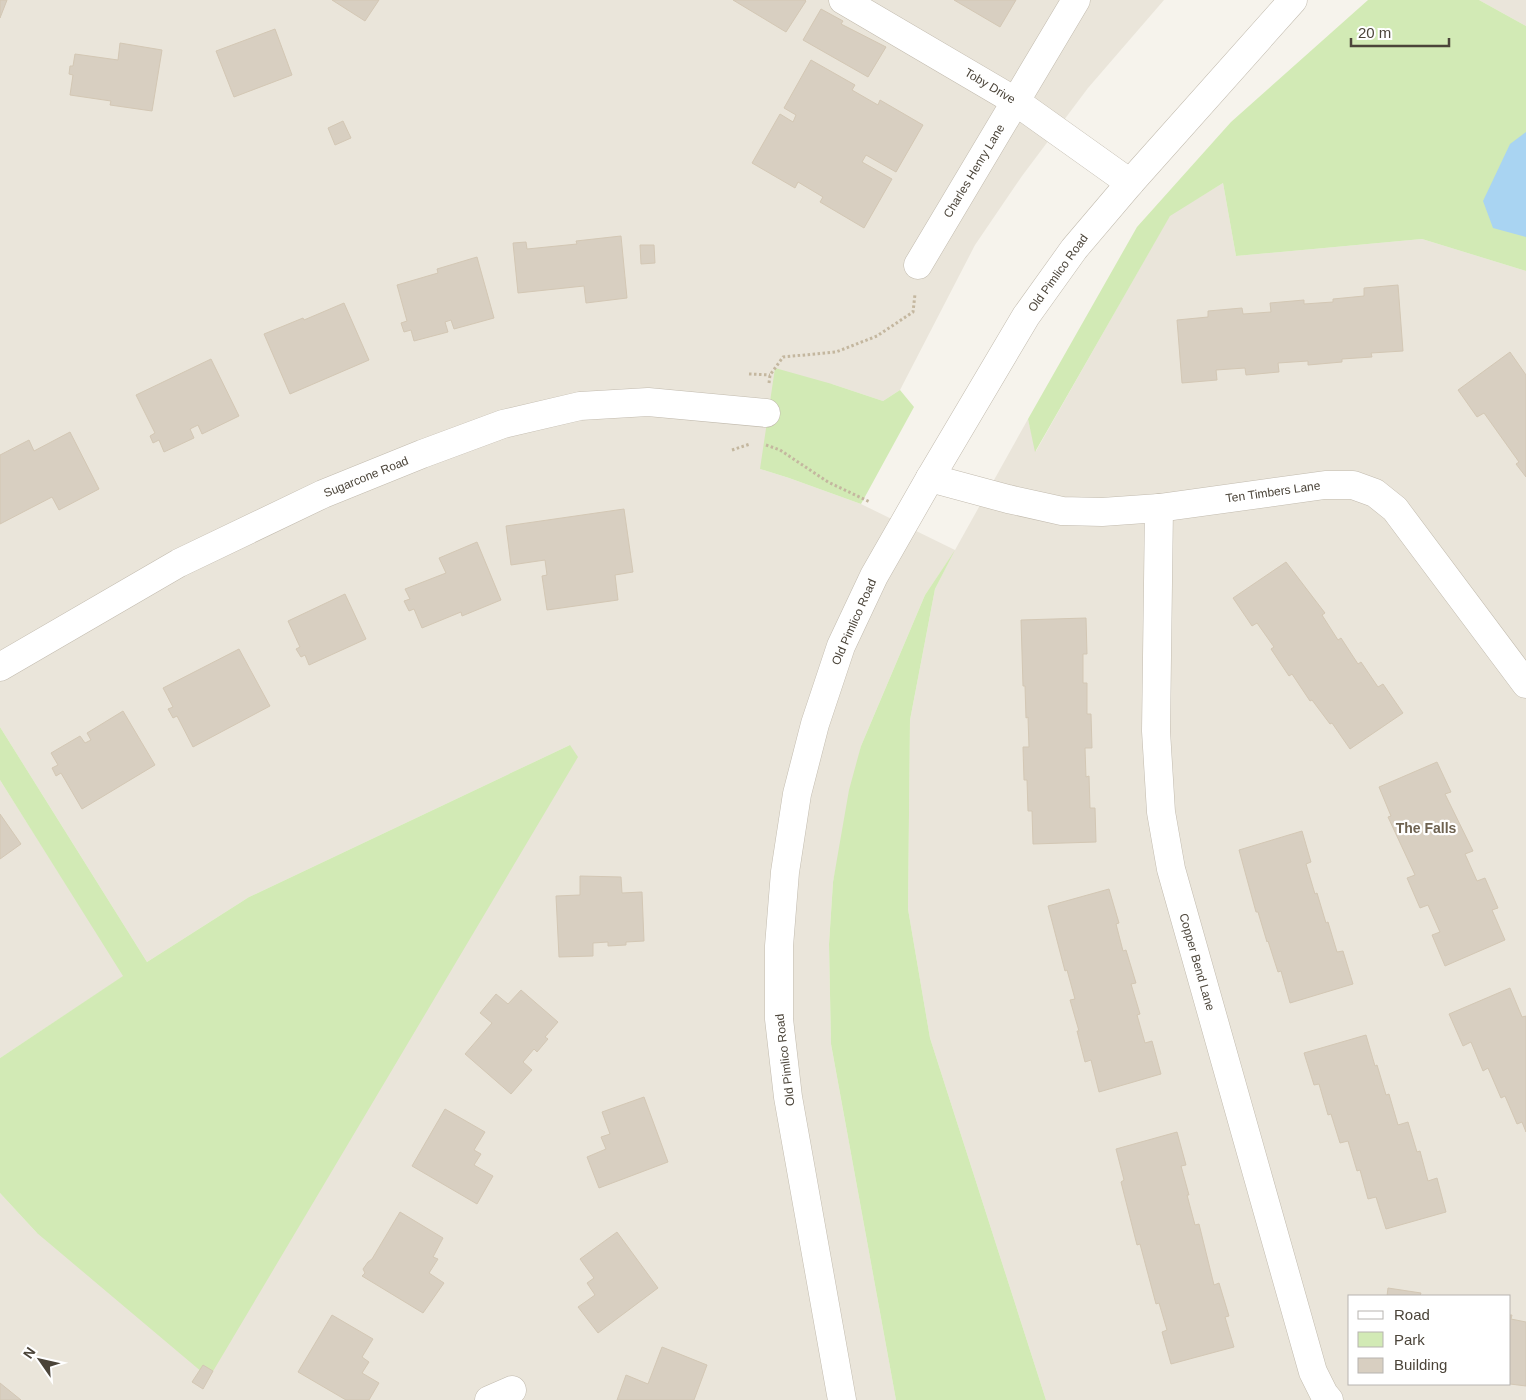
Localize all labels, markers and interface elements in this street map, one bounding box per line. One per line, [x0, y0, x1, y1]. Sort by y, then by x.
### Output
scale bar [1351, 15, 1448, 47]
text: 20 m [1358, 24, 1391, 41]
street label: Toby Drive [962, 65, 1018, 107]
street label: Charles Henry Lane [941, 121, 1008, 220]
street label: Old Pimlico Road [1025, 231, 1091, 315]
street label: Sugarcone Road [322, 454, 410, 500]
street label: Ten Timbers Lane [1225, 478, 1322, 506]
street label: Old Pimlico Road [829, 577, 879, 667]
district label: The Falls [1396, 820, 1457, 836]
street label: Copper Bend Lane [1176, 912, 1218, 1013]
street label: Old Pimlico Road [772, 1013, 798, 1107]
legend [1348, 1295, 1511, 1385]
text: Road [1394, 1306, 1430, 1323]
text: Park [1394, 1331, 1425, 1348]
north arrow [15, 1335, 65, 1385]
text: N [20, 1344, 39, 1361]
text: Building [1394, 1356, 1447, 1373]

